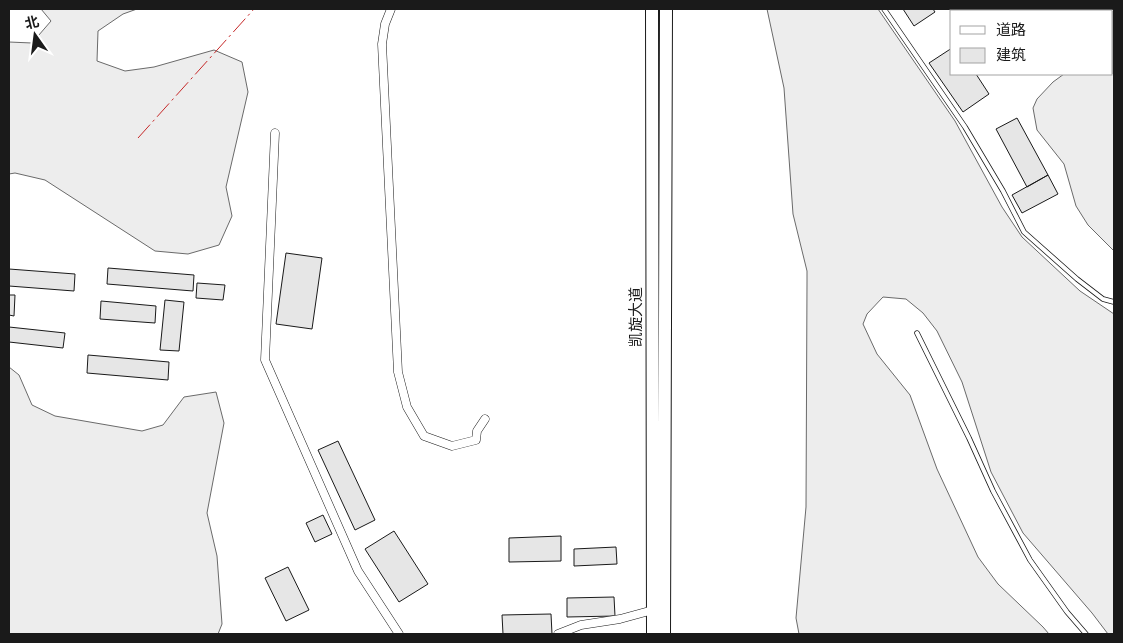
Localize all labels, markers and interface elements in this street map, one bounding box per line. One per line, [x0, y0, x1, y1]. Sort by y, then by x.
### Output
north arrow [10, 10, 60, 60]
legend [950, 10, 1113, 75]
text: 北 [23, 12, 41, 33]
text: 道路 [996, 20, 1026, 39]
text: 建筑 [996, 45, 1026, 64]
street label: 凯旋大道 [626, 287, 645, 347]

